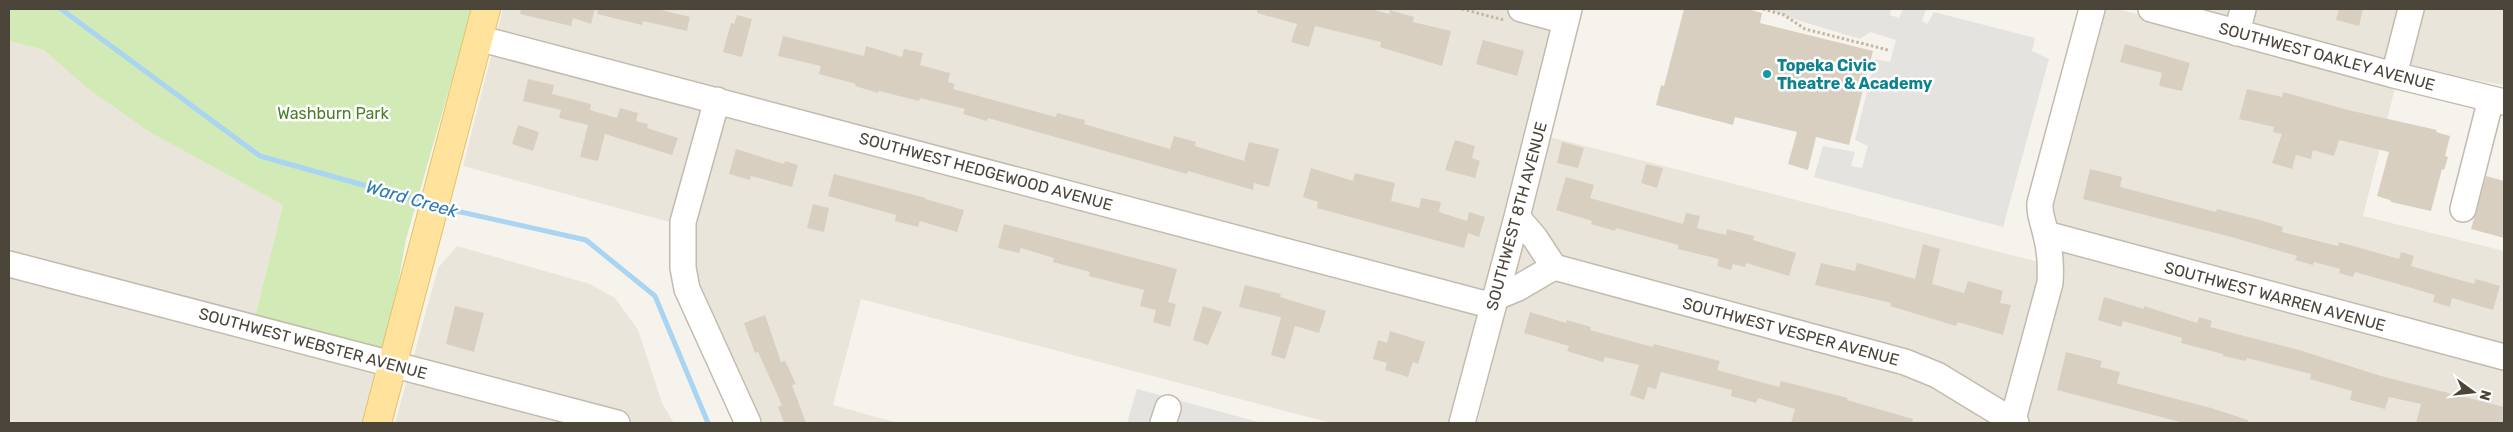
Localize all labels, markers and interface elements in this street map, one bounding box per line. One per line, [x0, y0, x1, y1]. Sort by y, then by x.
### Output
street label: SOUTHWEST OAKLEY AVENUE [2217, 18, 2437, 95]
place label: Topeka Civic Theatre & Academy [1777, 56, 1933, 93]
marker: Topeka Civic Theatre & Academy [1761, 68, 1773, 80]
park label: Washburn Park [277, 104, 389, 123]
street label: SOUTHWEST 8TH AVENUE [1482, 120, 1551, 312]
street label: SOUTHWEST HEDGEWOOD AVENUE [857, 128, 1115, 215]
water label: Ward Creek [363, 175, 461, 223]
street label: SOUTHWEST WARREN AVENUE [2162, 258, 2387, 335]
street label: SOUTHWEST VESPER AVENUE [1680, 293, 1901, 370]
street label: SOUTHWEST WEBSTER AVENUE [197, 304, 429, 383]
north arrow [2448, 367, 2498, 417]
text: N [2476, 388, 2495, 402]

